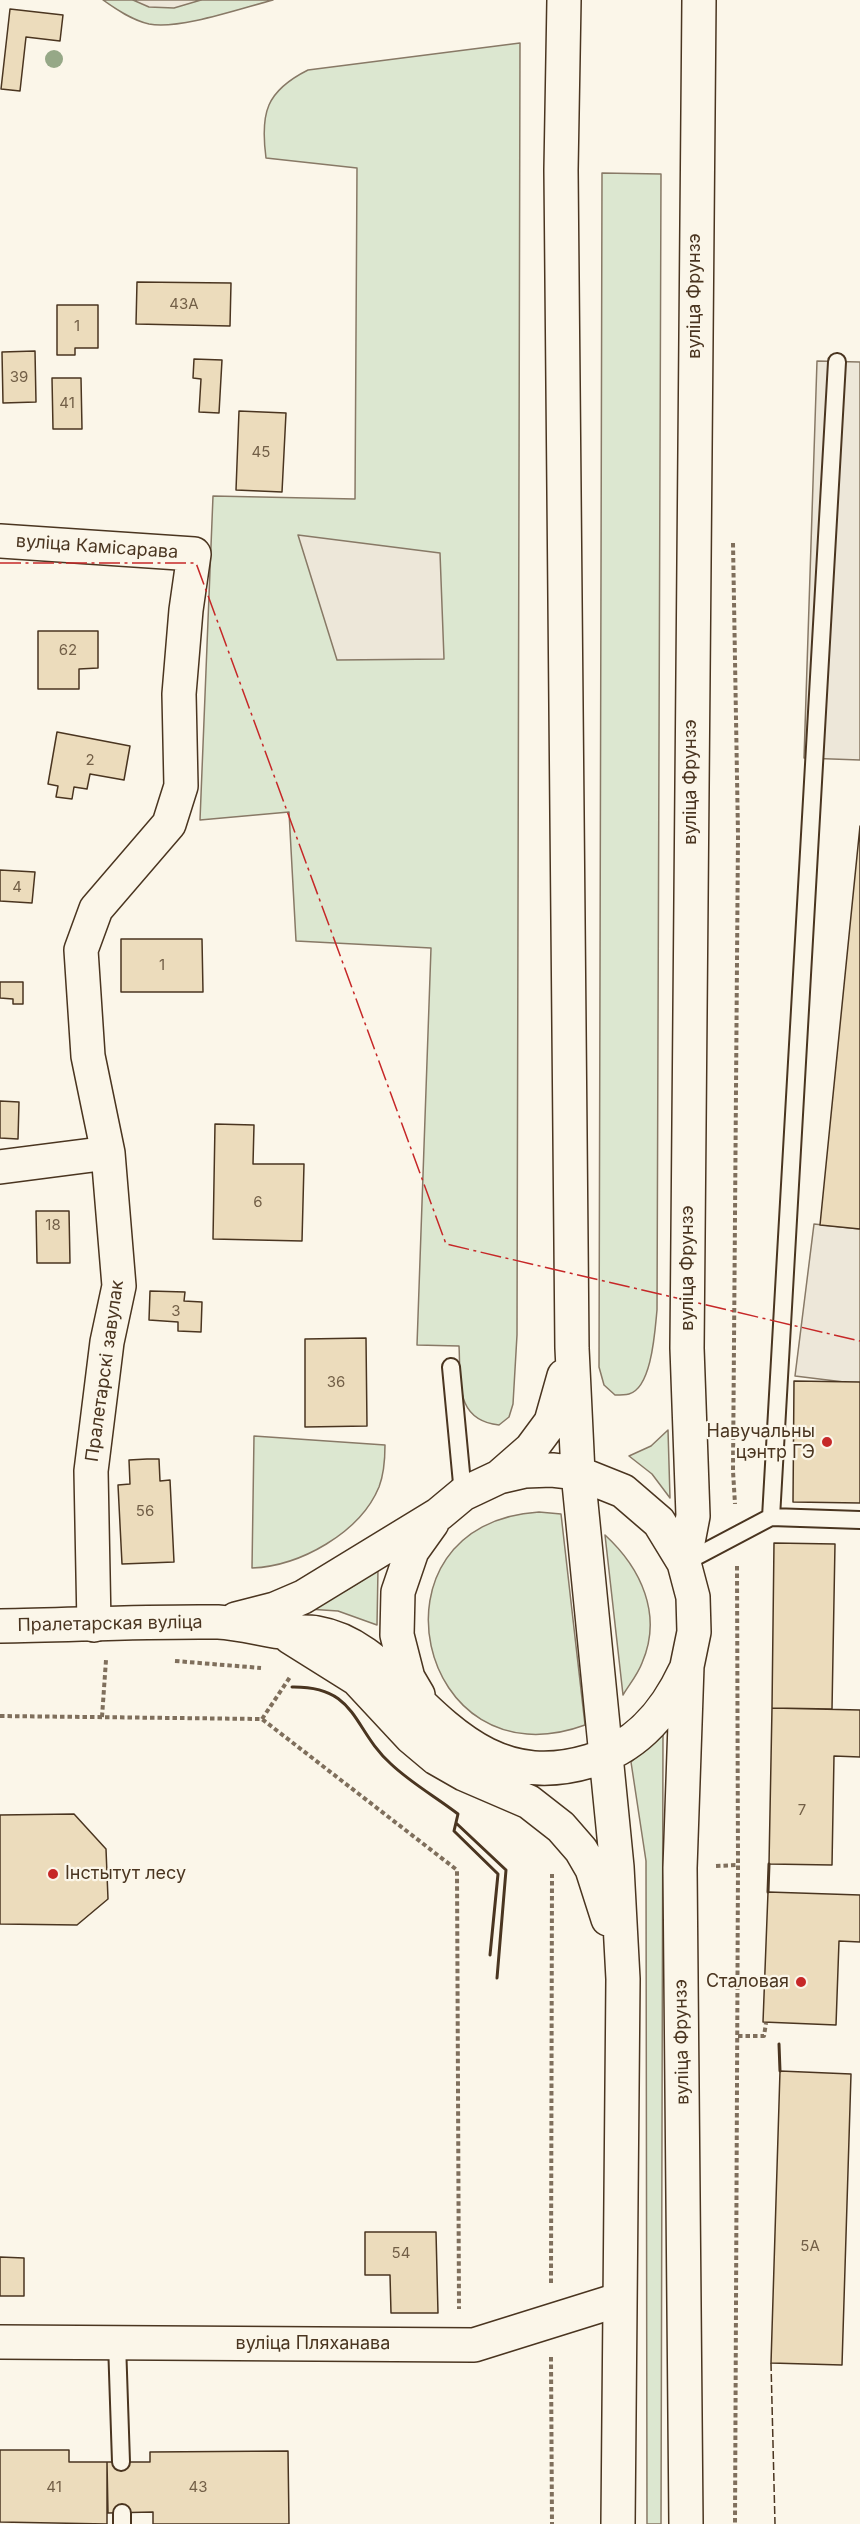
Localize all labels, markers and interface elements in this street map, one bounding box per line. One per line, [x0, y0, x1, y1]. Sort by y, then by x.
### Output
street label: вуліца Фрунзэ [684, 233, 706, 359]
house number: 43А [169, 295, 199, 313]
house number: 1 [74, 317, 80, 335]
house number: 39 [10, 368, 28, 386]
house number: 41 [59, 394, 75, 412]
house number: 45 [252, 443, 270, 461]
street label: вуліца Камісарава [15, 531, 179, 563]
house number: 62 [59, 641, 77, 659]
street label: вуліца Фрунзэ [680, 719, 702, 845]
house number: 2 [85, 751, 95, 769]
house number: 4 [12, 878, 22, 896]
house number: 1 [159, 956, 165, 974]
house number: 6 [253, 1193, 263, 1211]
street label: вуліца Фрунзэ [677, 1205, 699, 1331]
house number: 18 [45, 1216, 61, 1234]
street label: Пралетарскі завулак [82, 1279, 128, 1463]
house number: 3 [171, 1302, 181, 1320]
house number: 36 [327, 1373, 345, 1391]
place label: Навучальны цэнтр ГЭ [707, 1421, 815, 1464]
marker: Навучальны цэнтр ГЭ [820, 1435, 834, 1449]
house number: 56 [136, 1502, 154, 1520]
street label: Пралетарская вуліца [17, 1612, 203, 1636]
house number: 7 [798, 1801, 806, 1819]
place label: Інстытут лесу [65, 1863, 186, 1885]
marker: Інстытут лесу [46, 1867, 60, 1881]
place label: Сталовая [706, 1971, 789, 1993]
marker: Сталовая [794, 1975, 808, 1989]
street label: вуліца Фрунзэ [670, 1979, 694, 2105]
house number: 5А [800, 2237, 820, 2255]
house number: 54 [392, 2244, 410, 2262]
street label: вуліца Пляханава [236, 2333, 390, 2355]
house number: 41 [46, 2478, 62, 2496]
house number: 43 [189, 2478, 207, 2496]

